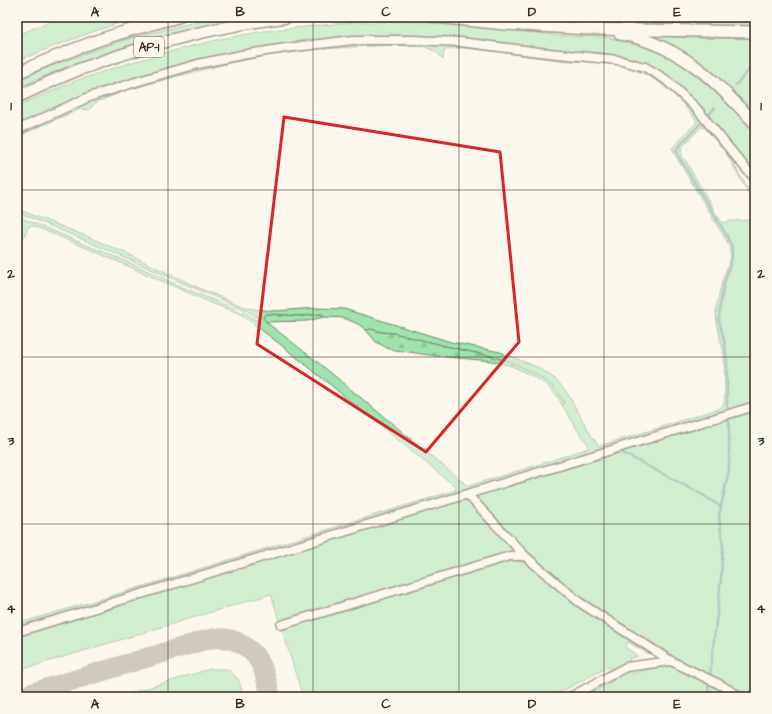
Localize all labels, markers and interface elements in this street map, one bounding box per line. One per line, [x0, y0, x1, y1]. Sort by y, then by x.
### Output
text: A [91, 3, 100, 21]
text: B [235, 3, 245, 21]
text: C [381, 3, 391, 21]
text: D [528, 3, 537, 21]
text: E [673, 3, 681, 21]
road number: AP-1 [134, 37, 164, 57]
text: 1 [10, 97, 12, 115]
text: 1 [760, 97, 762, 115]
text: 2 [6, 265, 15, 283]
text: 2 [756, 265, 765, 283]
text: 3 [7, 432, 15, 450]
text: 3 [757, 432, 765, 450]
text: 4 [7, 600, 16, 618]
text: 4 [757, 600, 766, 618]
text: A [91, 695, 100, 713]
text: B [235, 695, 245, 713]
text: C [381, 695, 391, 713]
text: D [528, 695, 537, 713]
text: E [673, 695, 681, 713]

